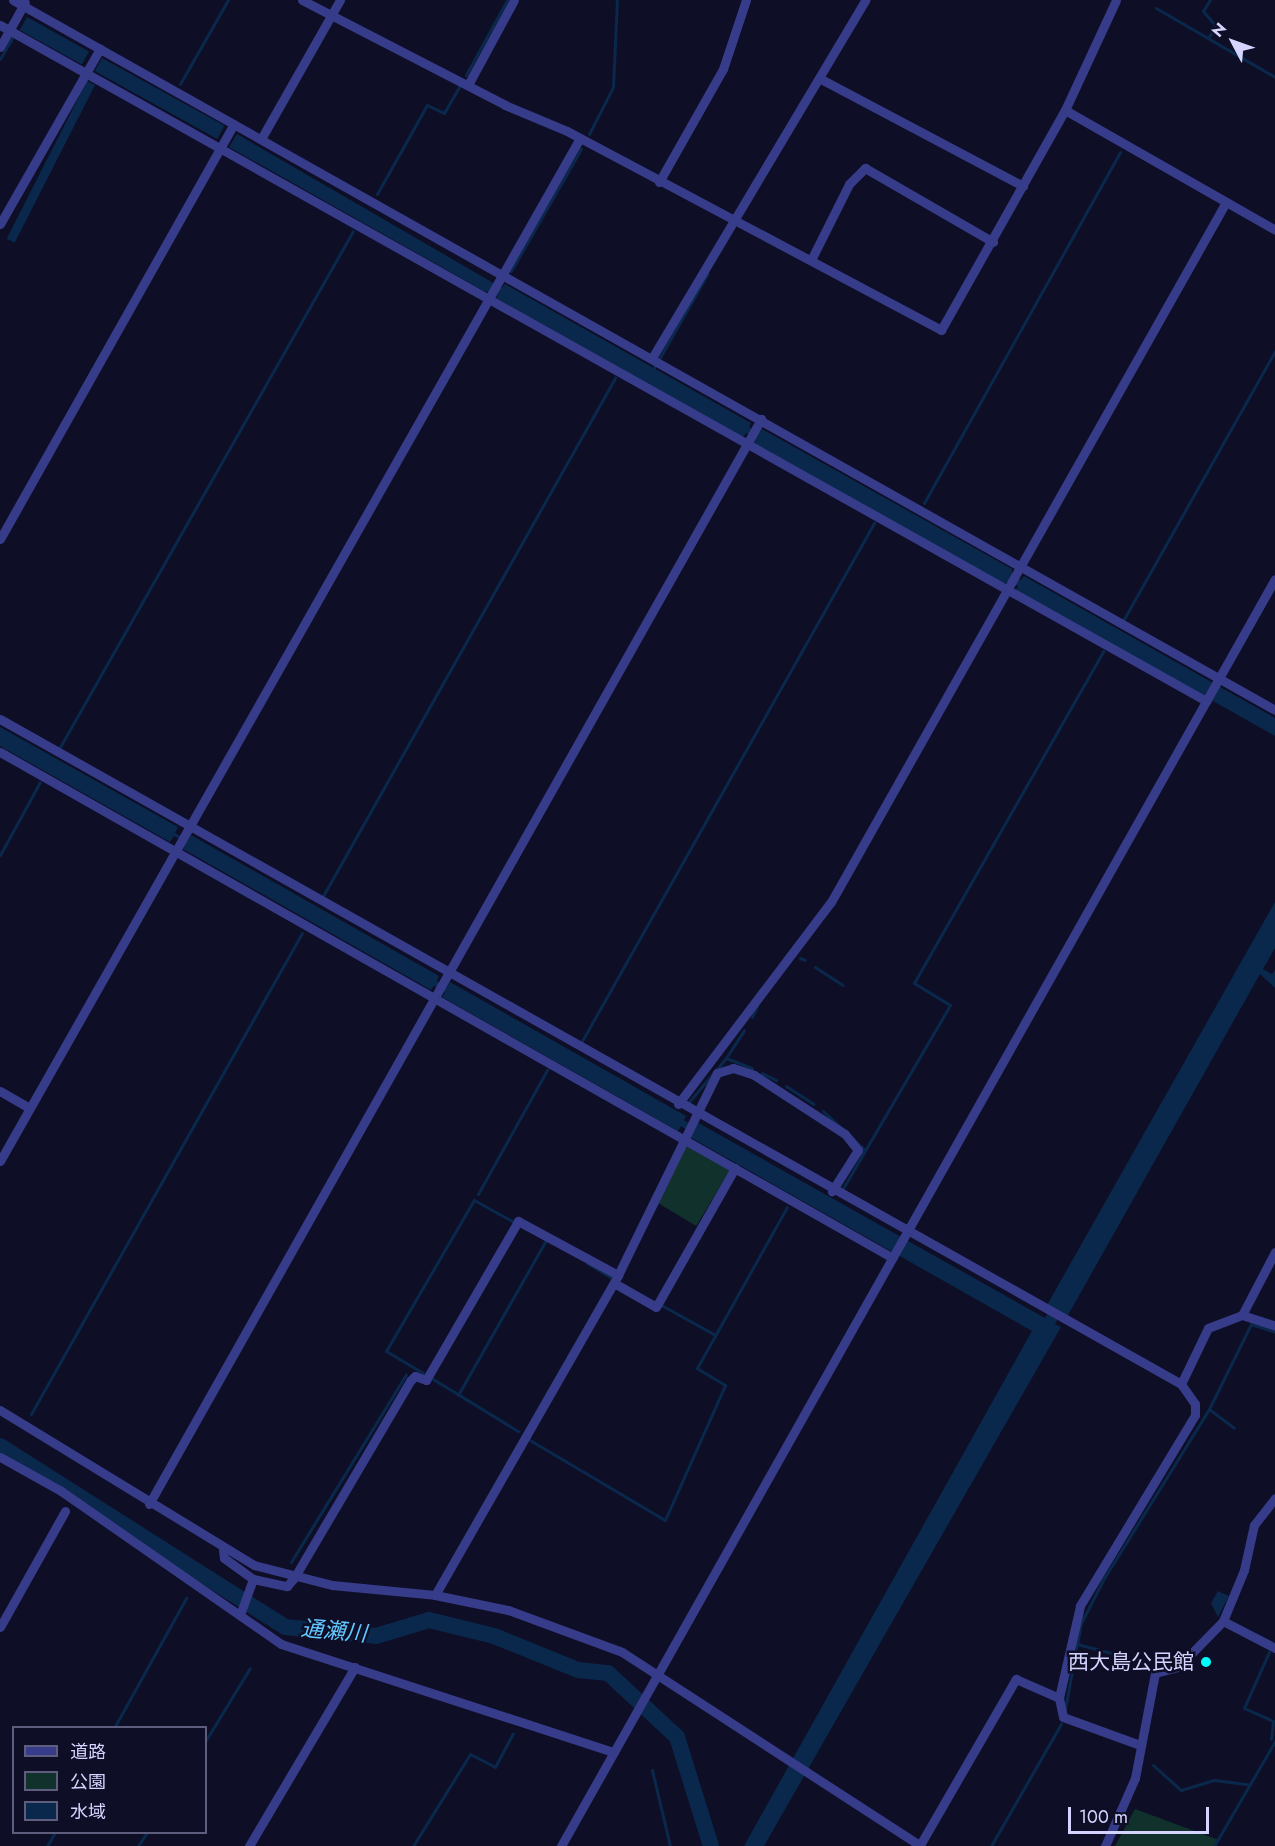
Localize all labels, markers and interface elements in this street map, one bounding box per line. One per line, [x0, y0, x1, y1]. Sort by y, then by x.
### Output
north arrow [1203, 12, 1263, 72]
text: N [1206, 18, 1232, 42]
water label: 通瀬川 [300, 1615, 368, 1647]
place label: 西大島公民館 [1068, 1649, 1194, 1675]
marker: 西大島公民館 [1199, 1655, 1213, 1669]
legend [12, 1726, 207, 1834]
text: 道路 [70, 1739, 106, 1765]
text: 公園 [70, 1769, 106, 1795]
scale bar [1071, 1795, 1212, 1833]
text: 水域 [70, 1799, 106, 1825]
text: 100 m [1079, 1804, 1128, 1830]

